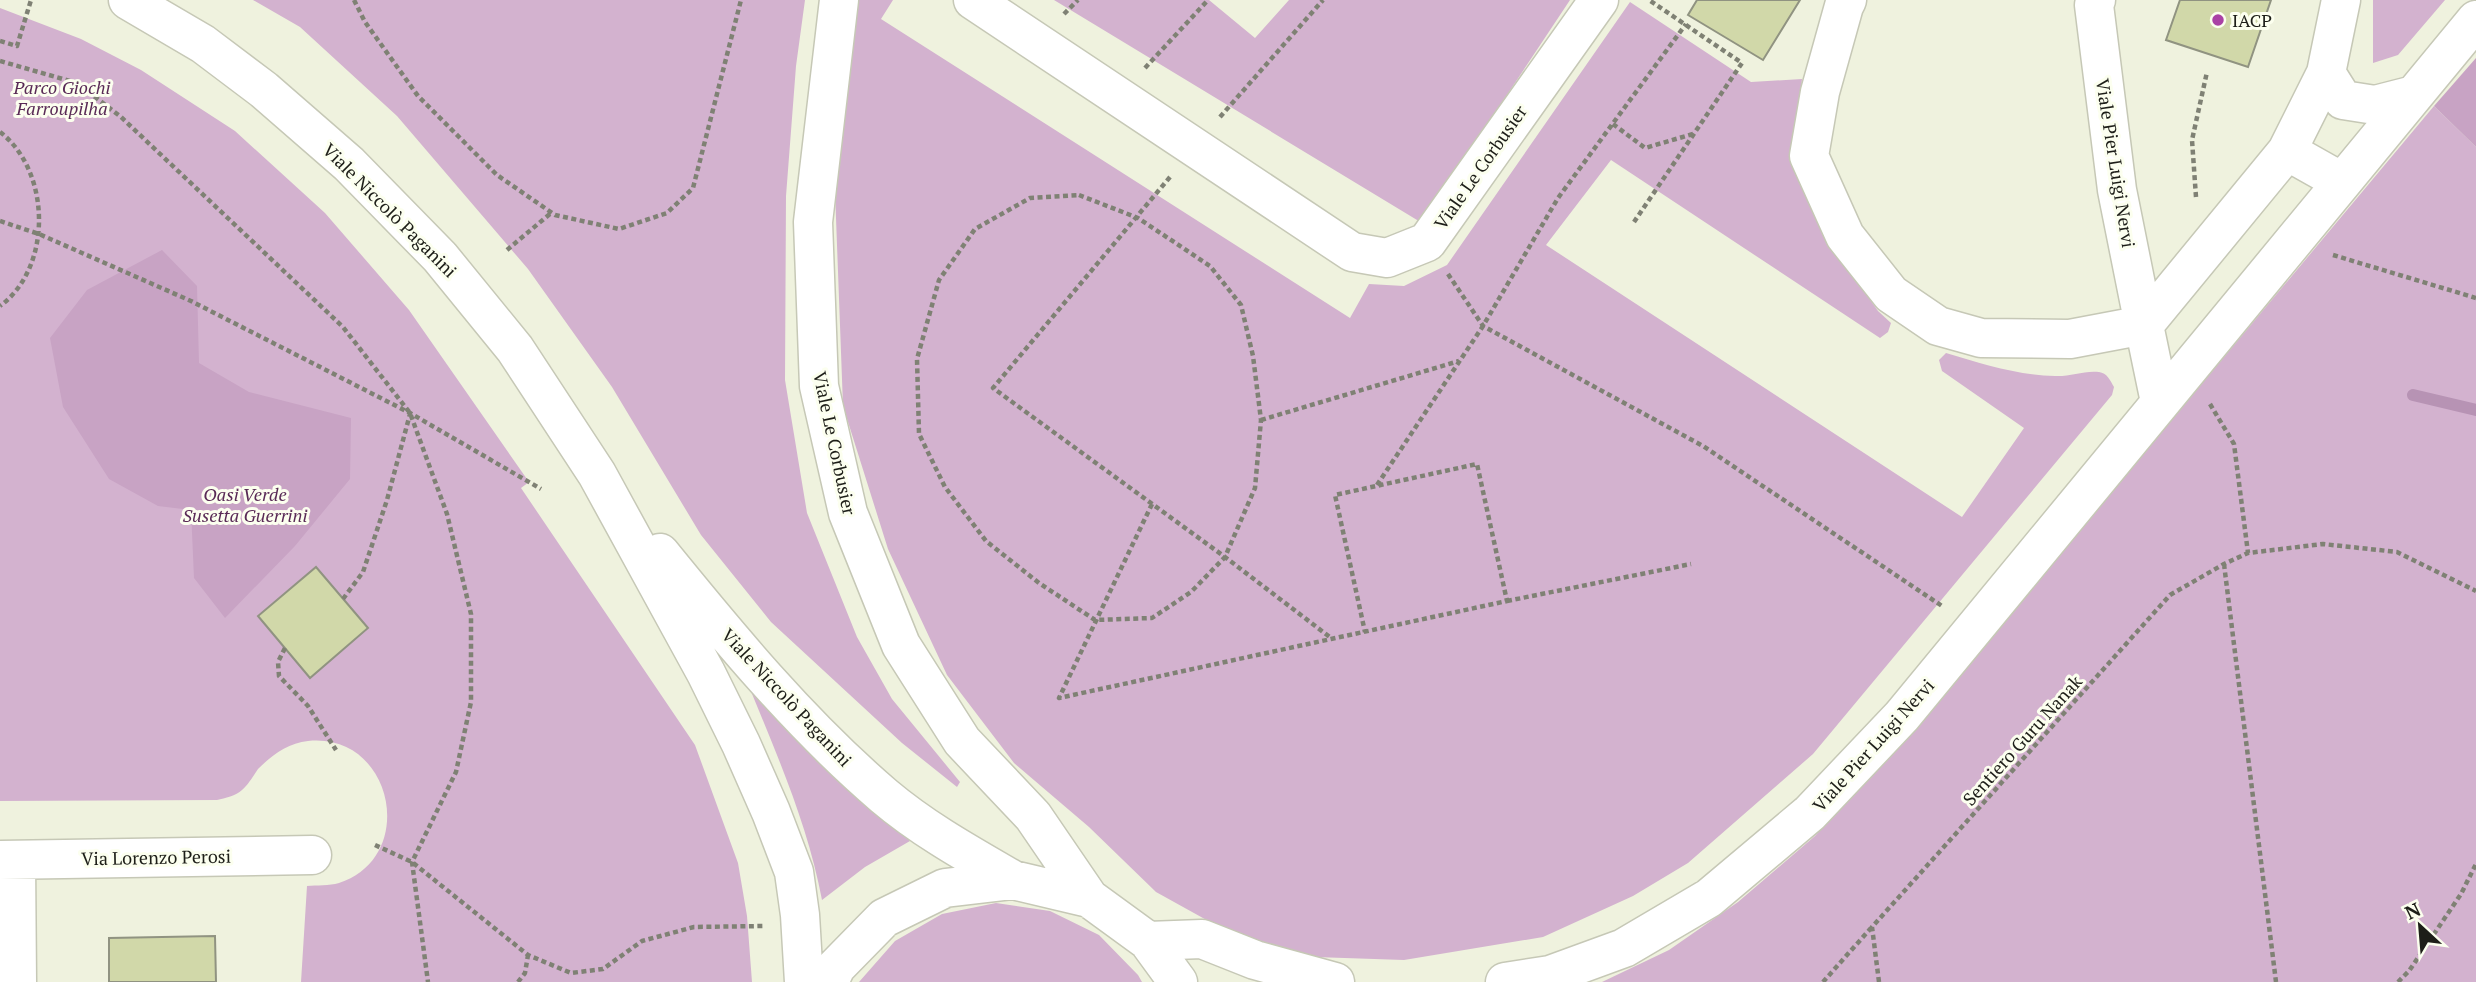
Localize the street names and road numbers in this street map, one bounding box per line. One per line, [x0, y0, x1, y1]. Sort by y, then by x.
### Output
street label: Viale Pier Luigi Nervi [2091, 77, 2141, 249]
street label: Viale Le Corbusier [1428, 100, 1532, 234]
street label: Viale Niccolò Paganini [318, 138, 462, 282]
street label: Viale Le Corbusier [808, 369, 862, 517]
street label: Viale Niccolò Paganini [717, 623, 857, 771]
street label: Sentiero Guru Nanak [1957, 669, 2087, 810]
street label: Viale Pier Luigi Nervi [1807, 673, 1939, 817]
street label: Via Lorenzo Perosi [81, 844, 231, 870]

